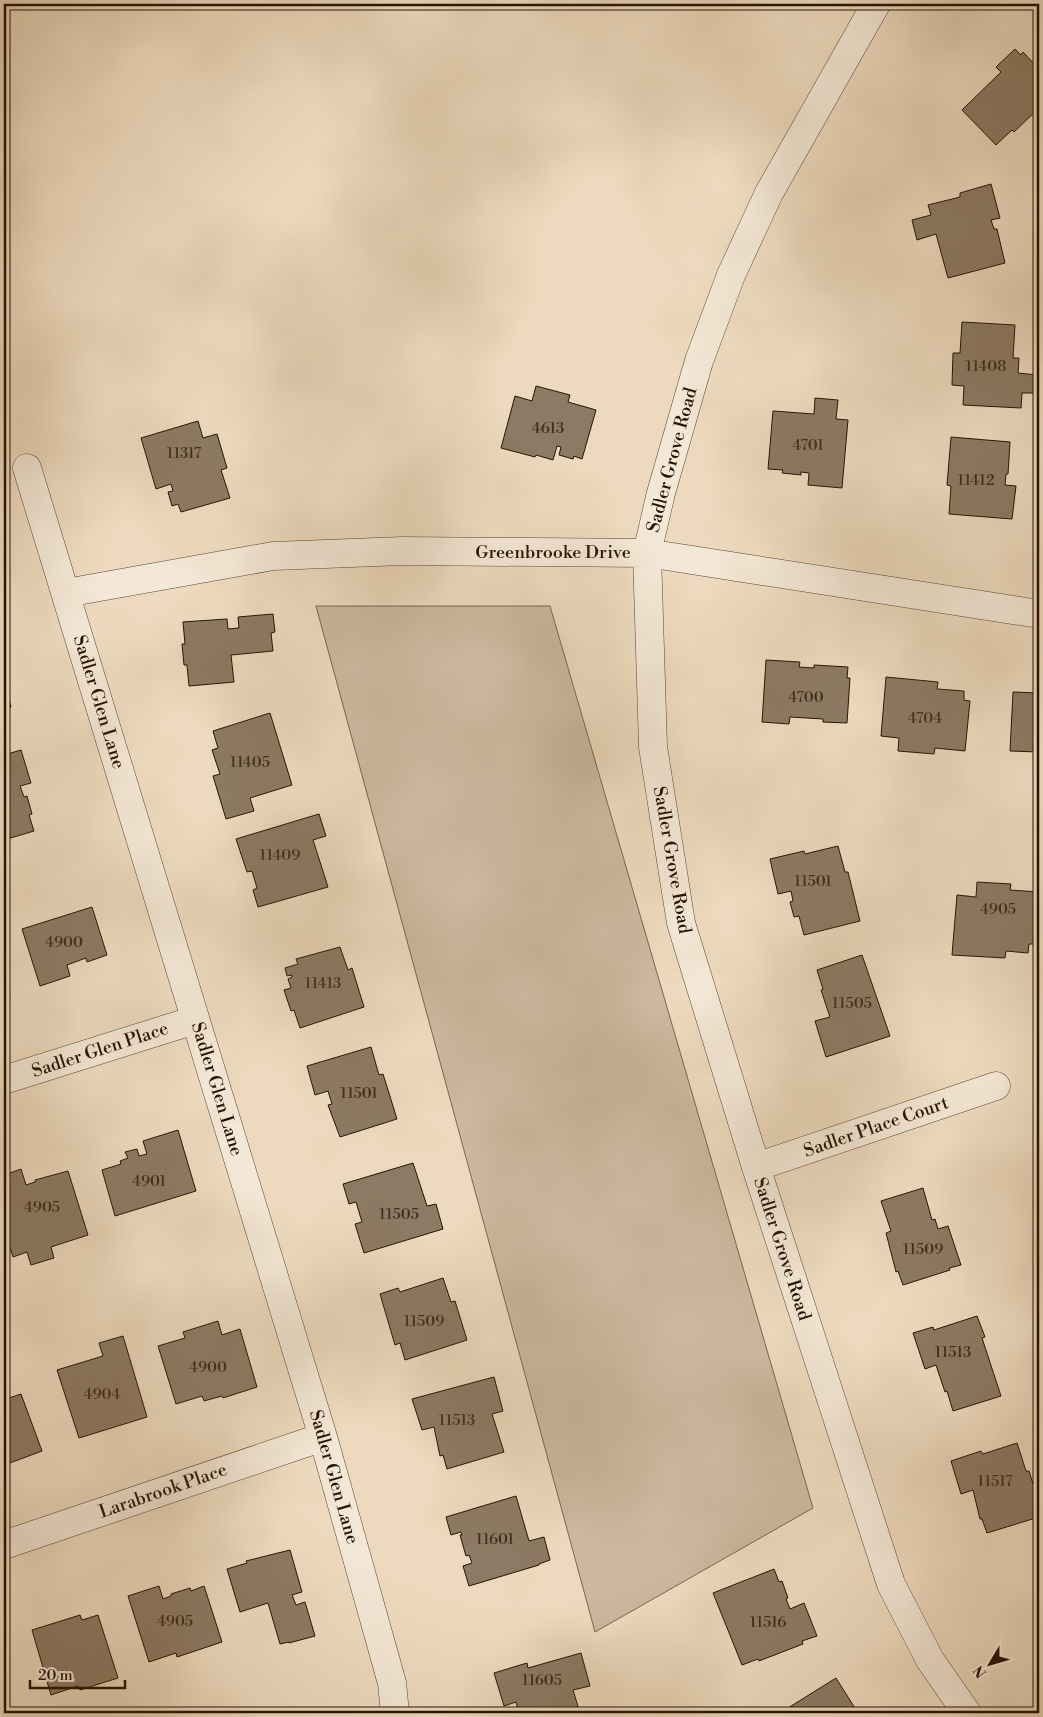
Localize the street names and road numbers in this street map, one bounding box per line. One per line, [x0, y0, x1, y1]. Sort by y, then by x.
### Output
street label: Sadler Grove Road [642, 384, 703, 535]
street label: Greenbrooke Drive [475, 541, 631, 564]
street label: Sadler Glen Lane [68, 632, 130, 772]
street label: Sadler Grove Road [648, 784, 696, 936]
street label: Sadler Glen Place [29, 1017, 171, 1083]
street label: Sadler Glen Lane [186, 1019, 248, 1159]
street label: Sadler Place Court [801, 1091, 952, 1163]
street label: Sadler Grove Road [748, 1174, 816, 1324]
street label: Sadler Glen Lane [304, 1407, 364, 1547]
street label: Larabrook Place [96, 1458, 230, 1524]

